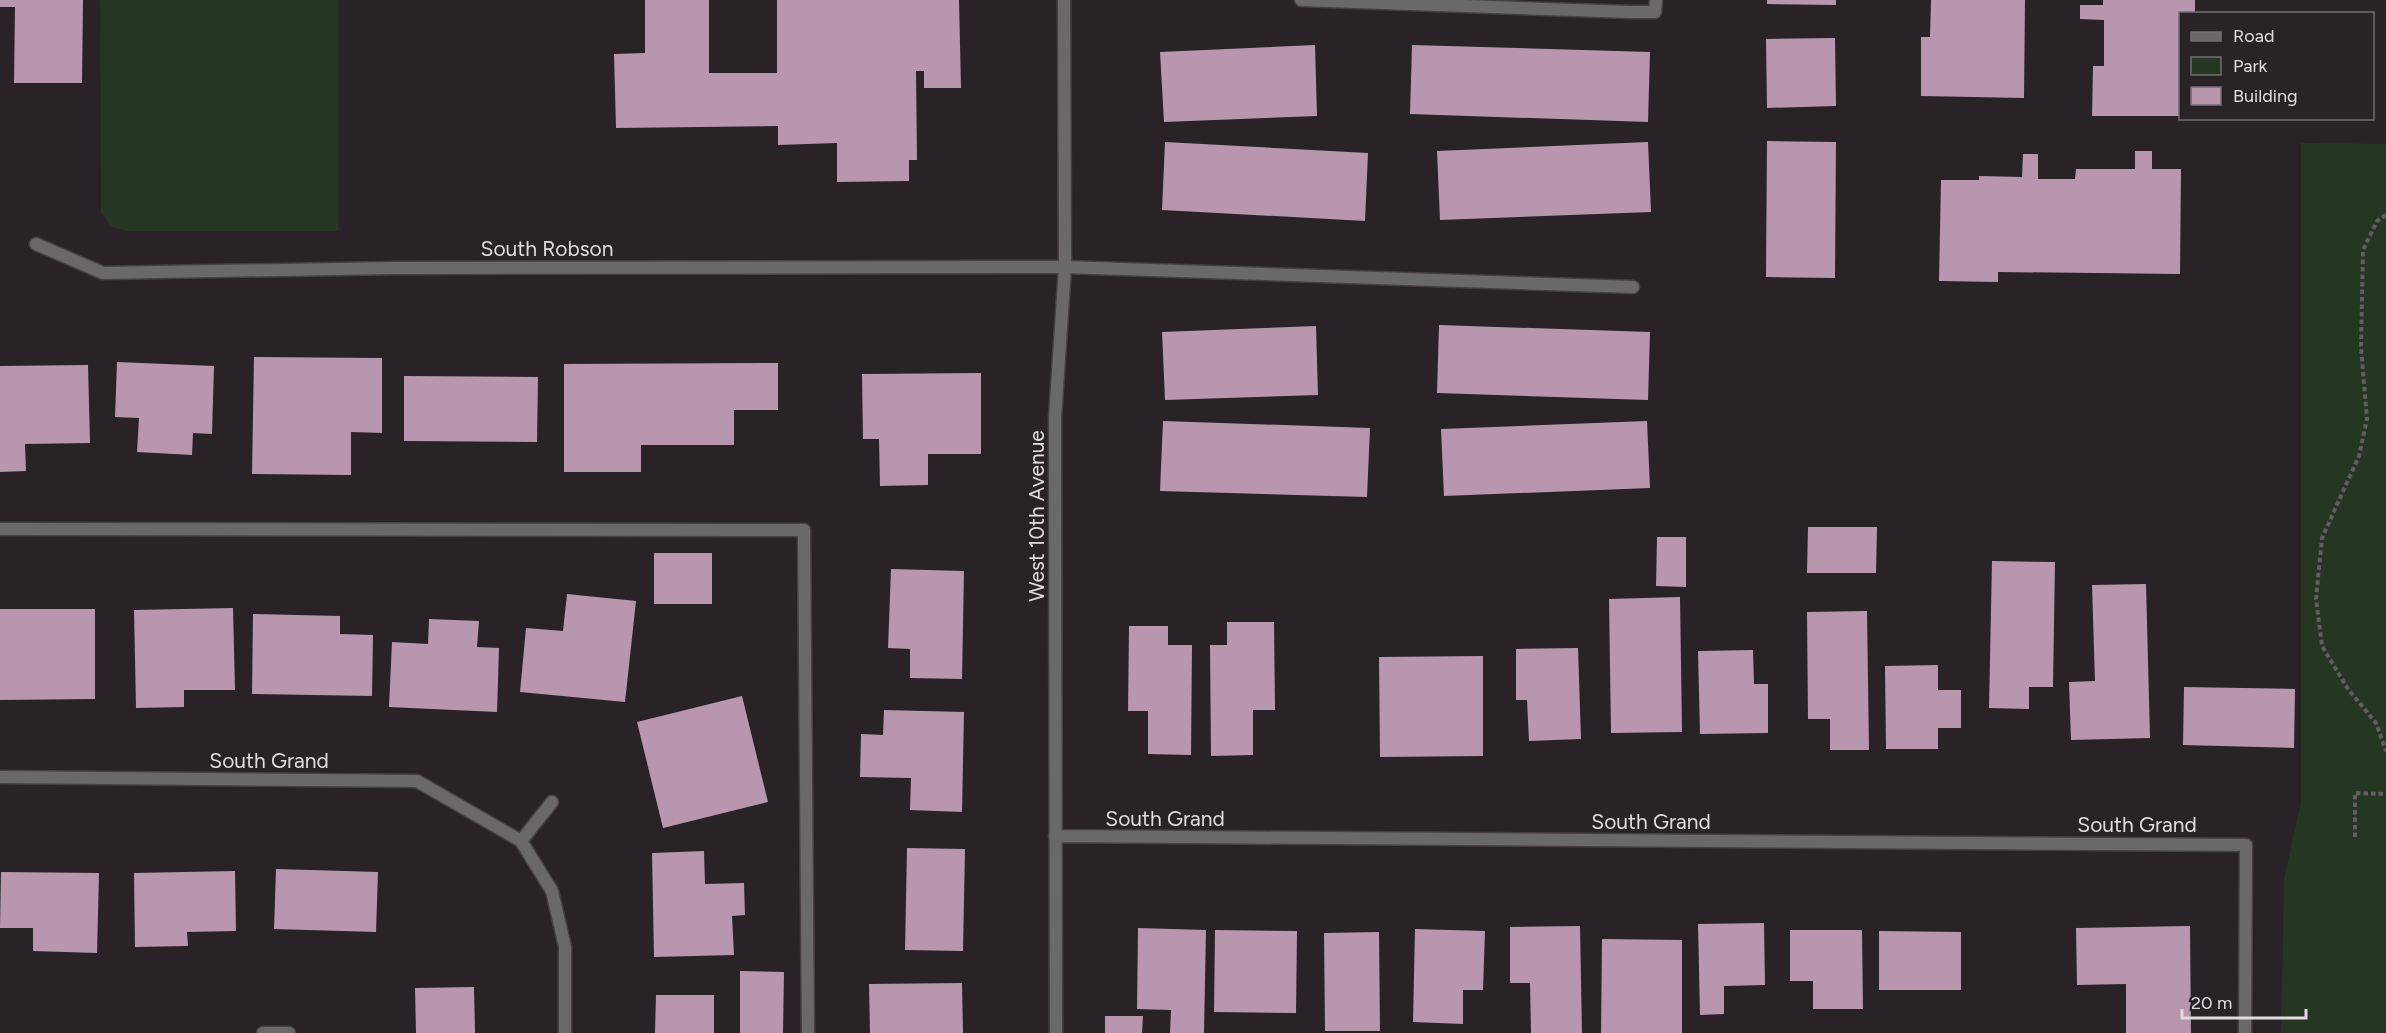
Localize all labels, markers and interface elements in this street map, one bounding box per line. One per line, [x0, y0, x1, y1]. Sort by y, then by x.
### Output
legend [2179, 12, 2374, 120]
text: Road [2233, 25, 2274, 47]
text: Park [2233, 55, 2268, 77]
text: Building [2233, 85, 2298, 107]
street label: South Robson [481, 236, 613, 261]
street label: West 10th Avenue [1024, 430, 1049, 602]
street label: South Grand [209, 748, 329, 773]
street label: South Grand [1105, 806, 1225, 831]
street label: South Grand [1591, 809, 1711, 834]
street label: South Grand [2077, 812, 2197, 837]
scale bar [2182, 982, 2306, 1020]
text: 20 m [2191, 992, 2232, 1014]

